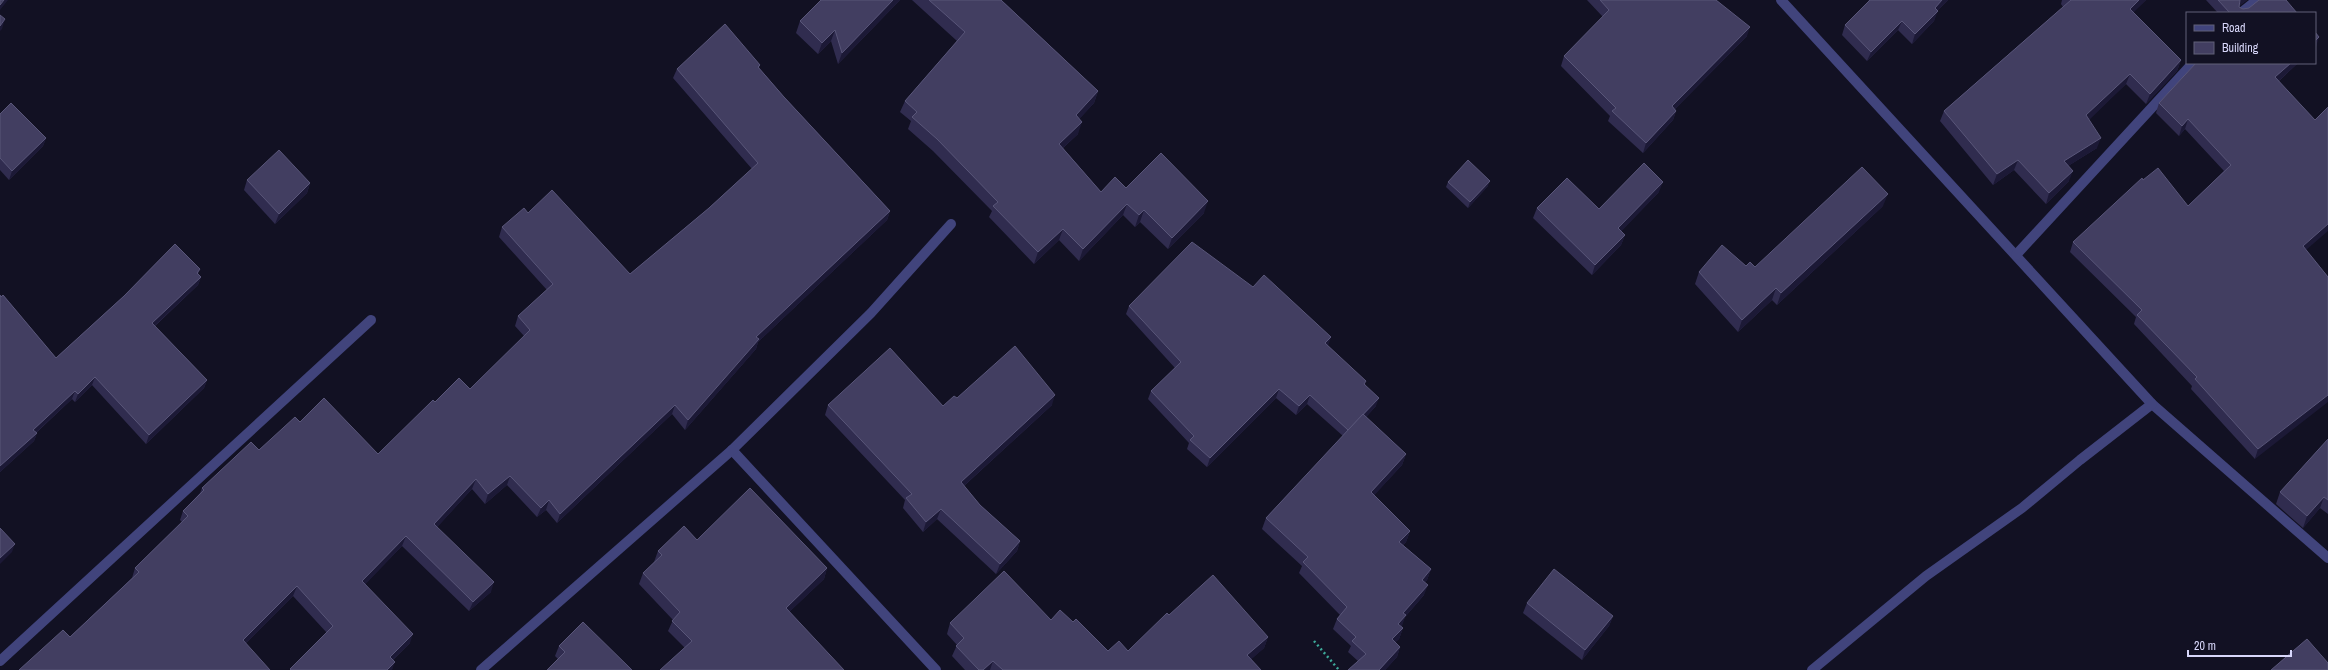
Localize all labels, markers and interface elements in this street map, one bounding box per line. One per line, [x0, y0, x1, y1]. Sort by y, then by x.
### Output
legend [2186, 12, 2316, 64]
text: Road [2222, 20, 2246, 36]
text: Building [2222, 40, 2259, 56]
scale bar [2188, 632, 2291, 658]
text: 20 m [2194, 638, 2216, 654]

